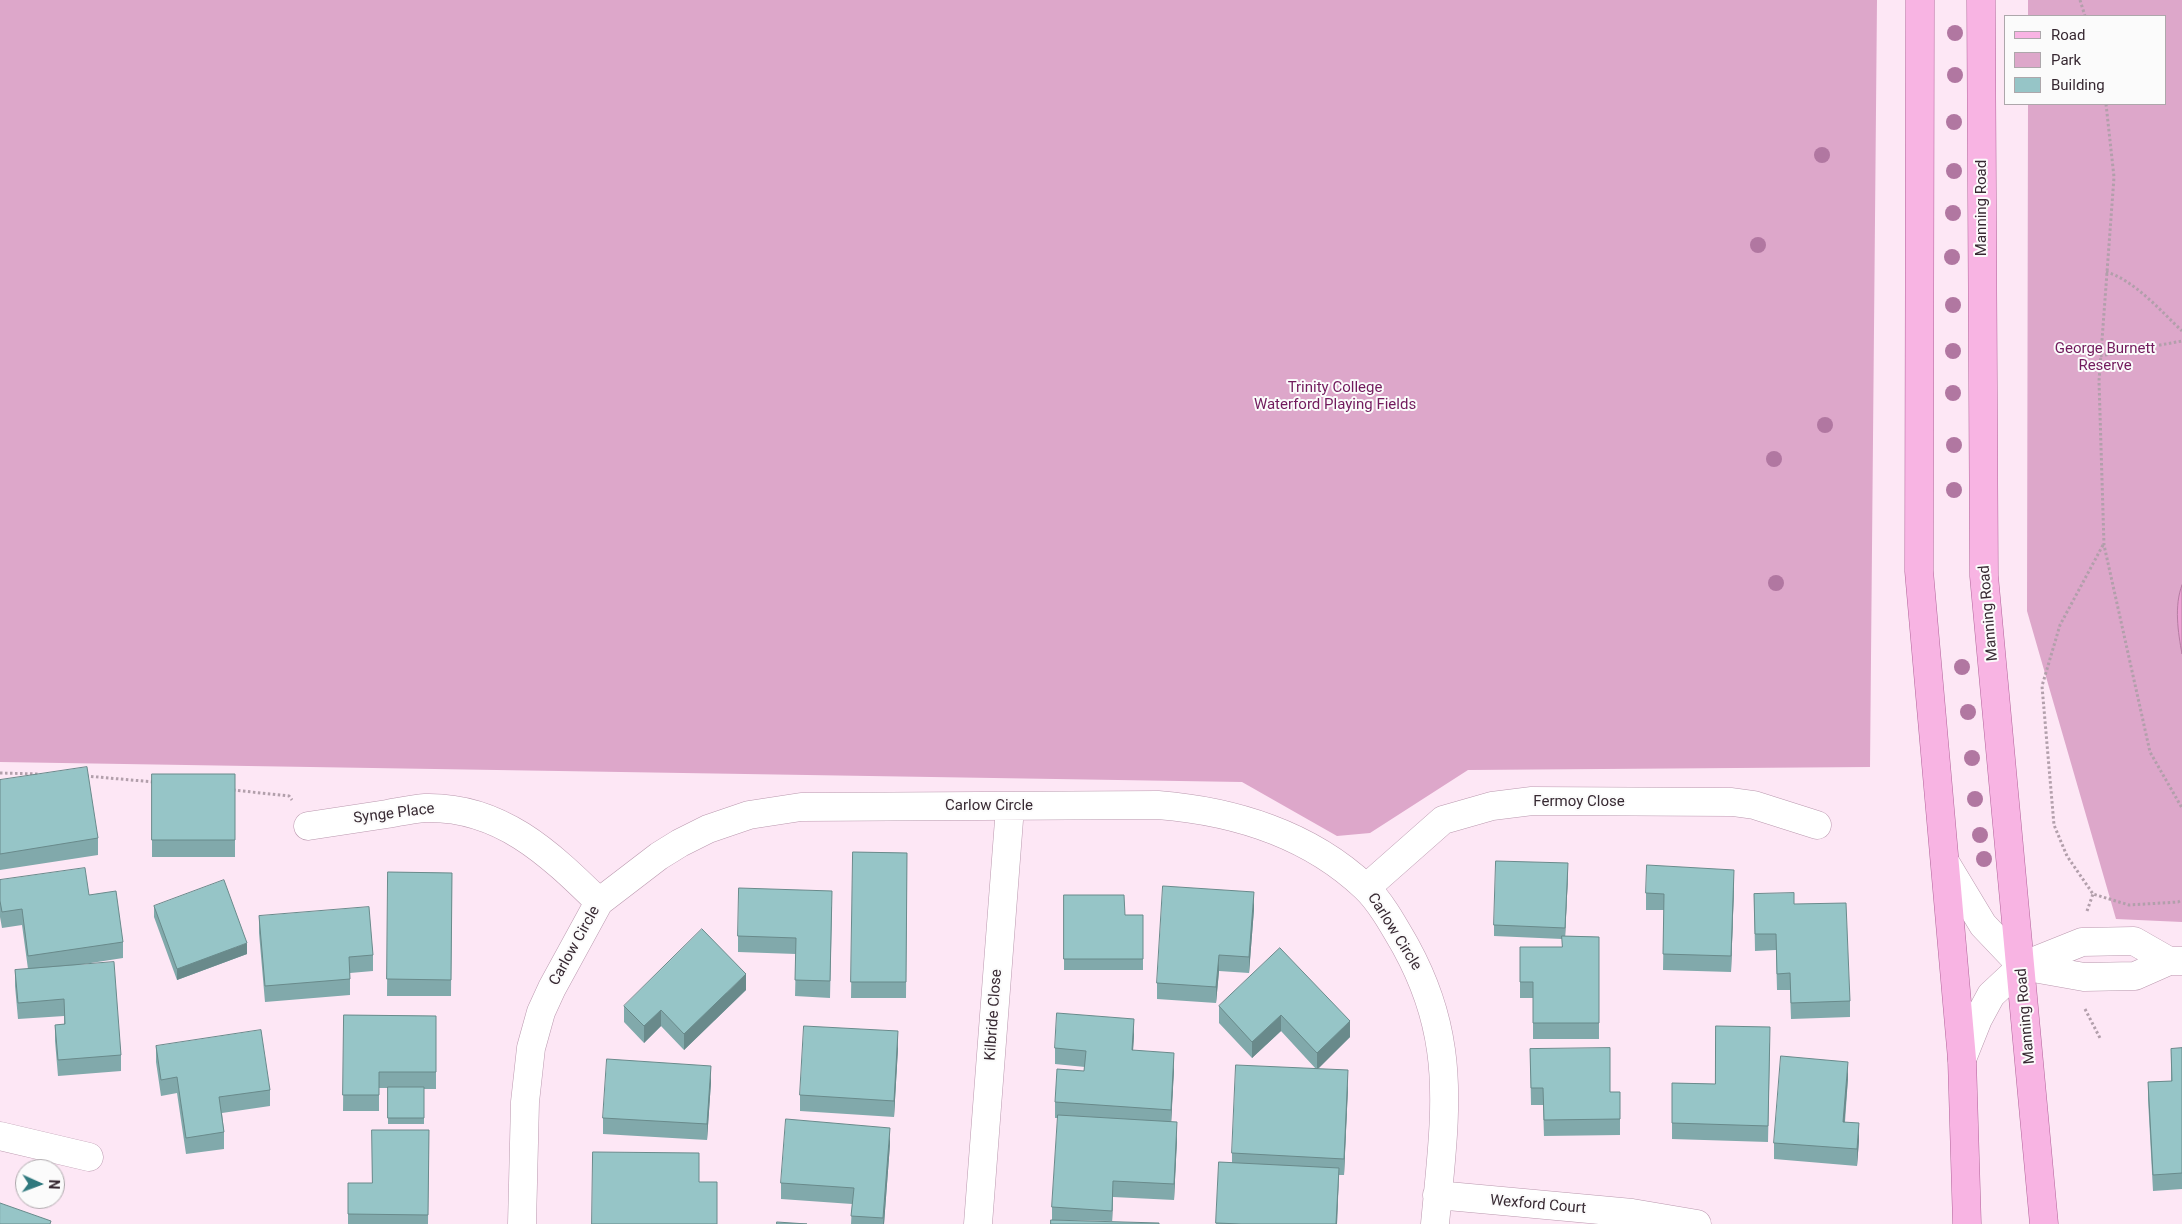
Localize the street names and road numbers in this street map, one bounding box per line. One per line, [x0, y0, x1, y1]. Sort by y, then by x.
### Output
street label: Manning Road [1973, 160, 1991, 256]
street label: Manning Road [1976, 564, 2002, 662]
street label: Fermoy Close [1533, 793, 1625, 811]
street label: Carlow Circle [945, 797, 1033, 815]
street label: Synge Place [352, 800, 436, 828]
street label: Carlow Circle [1363, 890, 1425, 974]
street label: Carlow Circle [546, 903, 604, 989]
street label: Manning Road [2013, 967, 2039, 1065]
street label: Kilbride Close [982, 969, 1006, 1061]
street label: Wexford Court [1489, 1192, 1587, 1218]

